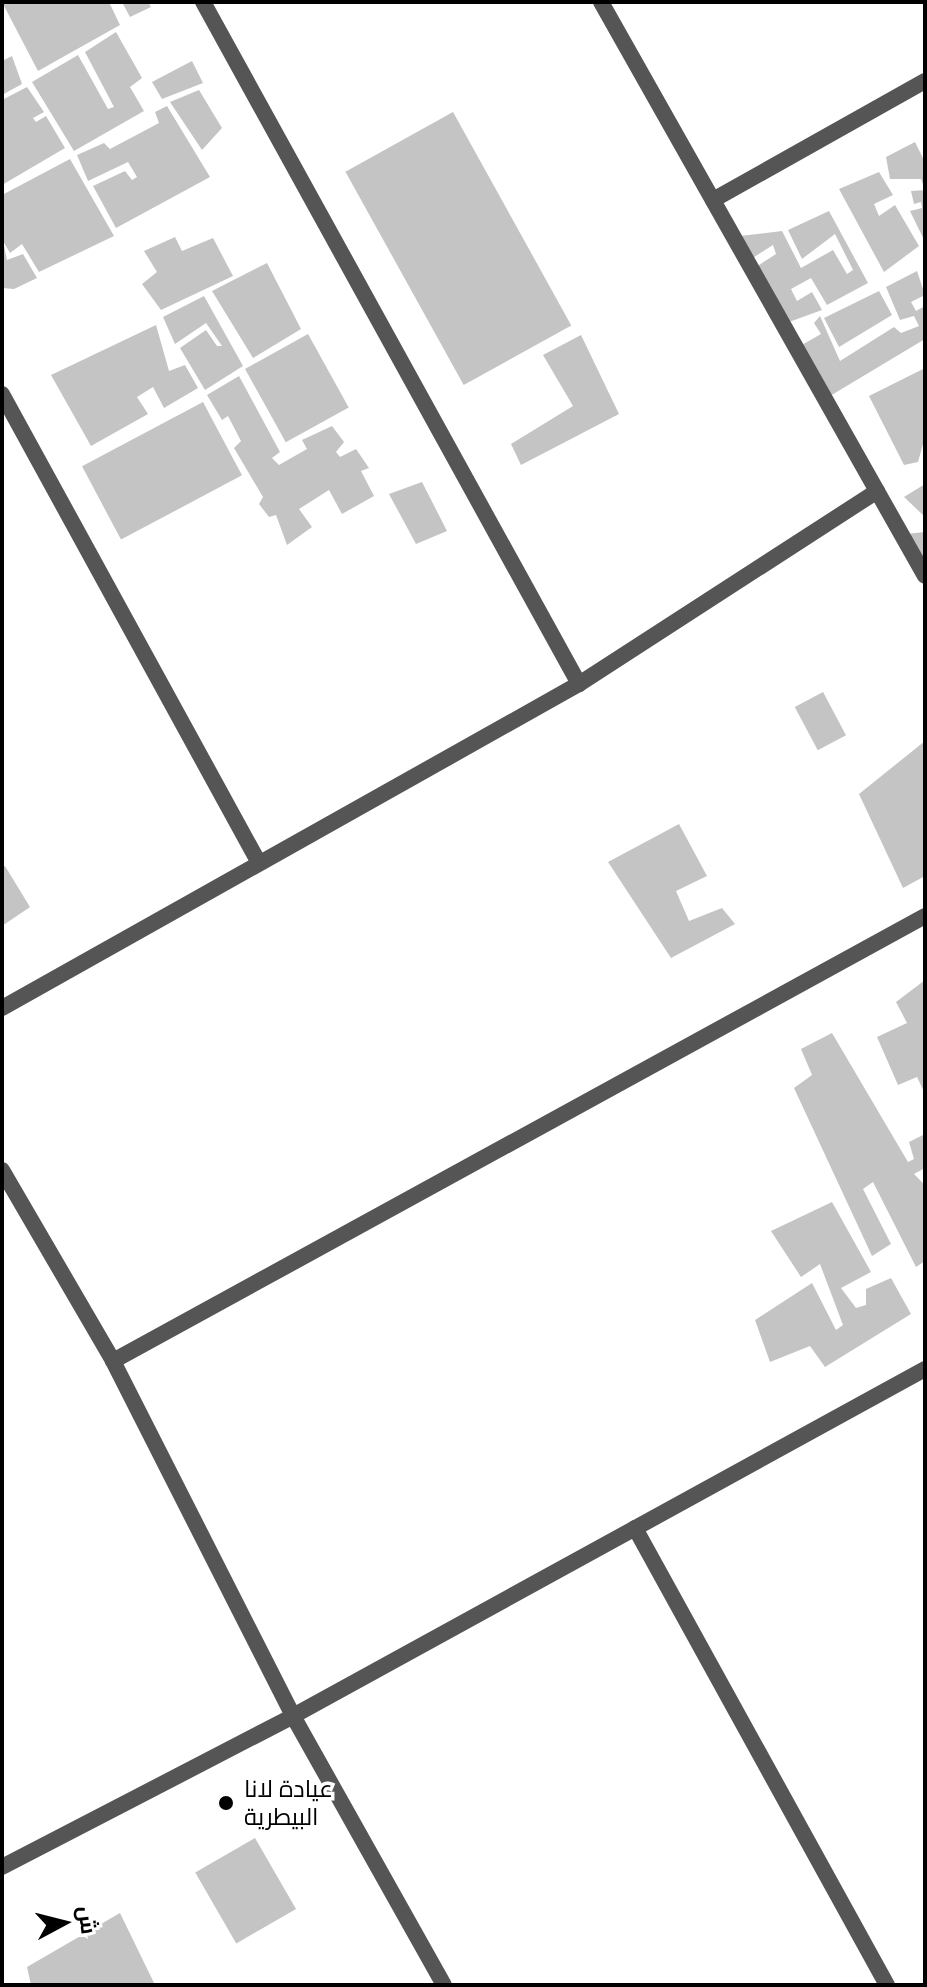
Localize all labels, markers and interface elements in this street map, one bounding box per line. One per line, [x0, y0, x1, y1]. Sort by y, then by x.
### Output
place label: عيادة لانا البيطرية [244, 1775, 333, 1831]
marker: عيادة لانا البيطرية [215, 1792, 237, 1814]
north arrow [24, 1883, 104, 1963]
text: ش [73, 1904, 102, 1936]

